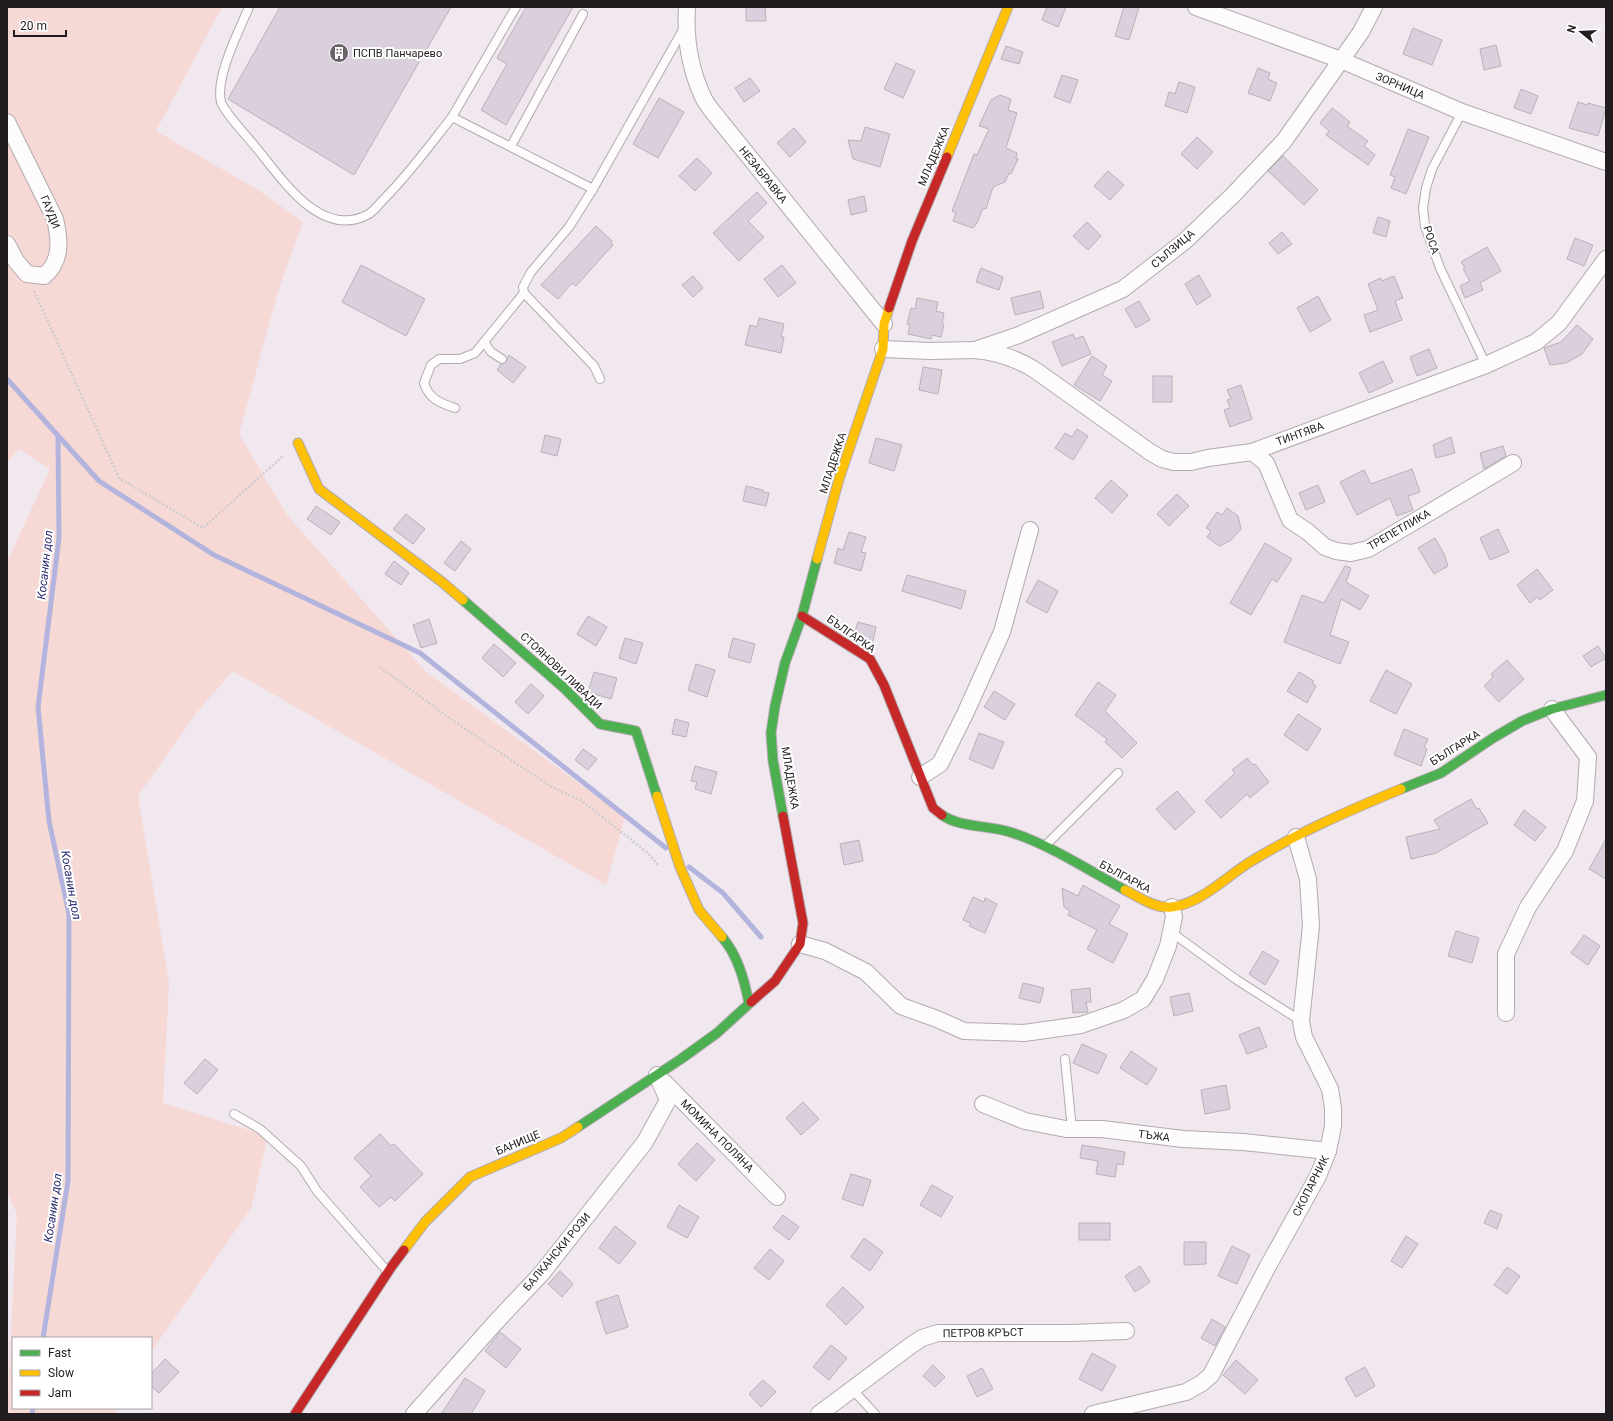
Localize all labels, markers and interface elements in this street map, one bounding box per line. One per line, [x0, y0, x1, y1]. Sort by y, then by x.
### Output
scale bar [14, 12, 66, 38]
north arrow [1561, 12, 1601, 52]
text: 20 m [20, 19, 47, 33]
text: N [1565, 23, 1579, 35]
building icon: ПСПВ Панчарево [328, 42, 350, 64]
place label: ПСПВ Панчарево [353, 47, 442, 60]
street label: ЗОРНИЦА [1373, 70, 1427, 102]
street label: МЛАДЕЖКА [916, 123, 953, 188]
street label: НЕЗАБРАВКА [736, 144, 790, 207]
street label: ГАУДИ [37, 193, 63, 231]
street label: РОСА [1420, 224, 1442, 257]
street label: СЪЛЗИЦА [1149, 226, 1198, 271]
street label: ТИНТЯВА [1274, 419, 1326, 449]
street label: МЛАДЕЖКА [817, 430, 849, 495]
street label: ТРЕПЕТЛИКА [1365, 506, 1433, 553]
water label: Косанин дол [34, 529, 56, 600]
street label: БЪЛГАРКА [824, 612, 879, 656]
street label: СТОЯНОВИ ЛИВАДИ [518, 630, 604, 712]
street label: БЪЛГАРКА [1428, 727, 1483, 768]
street label: МЛАДЕЖКА [779, 746, 802, 811]
water label: Косанин дол [58, 849, 84, 921]
street label: БЪЛГАРКА [1097, 858, 1154, 896]
street label: МОМИНА ПОЛЯНА [678, 1097, 757, 1176]
street label: БАНИЩЕ [494, 1128, 542, 1158]
street label: ТЪЖА [1137, 1128, 1171, 1145]
street label: СКОПАРНИК [1290, 1153, 1332, 1219]
water label: Косанин дол [41, 1172, 65, 1244]
street label: БАЛКАНСКИ РОЗИ [521, 1210, 593, 1294]
street label: ПЕТРОВ КРЪСТ [943, 1326, 1024, 1340]
legend [12, 1337, 152, 1409]
text: Fast [48, 1346, 71, 1360]
text: Slow [48, 1366, 74, 1380]
text: Jam [48, 1386, 72, 1400]

